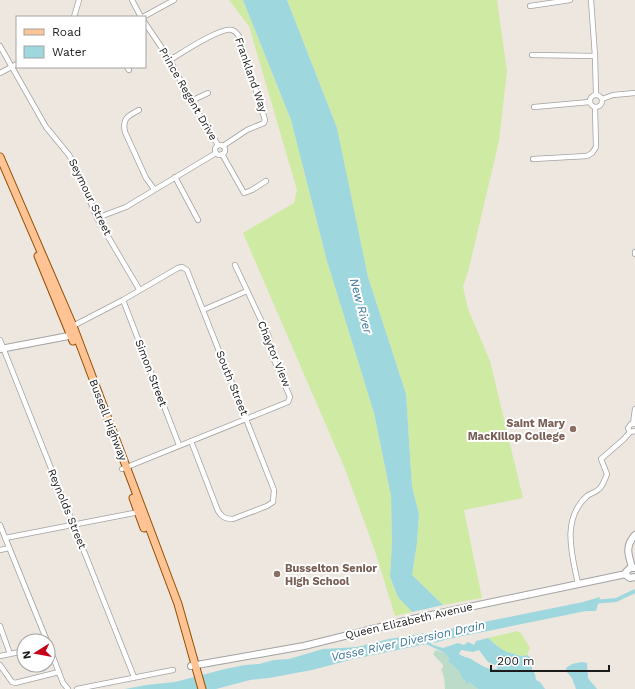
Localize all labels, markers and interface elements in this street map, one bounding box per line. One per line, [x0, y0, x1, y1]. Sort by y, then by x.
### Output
legend [16, 16, 146, 68]
text: Road [52, 25, 81, 39]
street label: Frankland Way [232, 36, 270, 114]
text: Water [52, 45, 87, 59]
street label: Prince Regent Drive [156, 45, 220, 143]
street label: Seymour Street [66, 156, 114, 238]
water label: New River [347, 277, 375, 337]
street label: Chaytor View [255, 319, 293, 389]
street label: Simon Street [132, 338, 170, 409]
street label: South Street [213, 349, 251, 418]
street label: Bussell Highway [86, 377, 130, 463]
place label: Saint Mary MacKillop College [468, 417, 566, 443]
marker: Saint Mary MacKillop College [568, 424, 578, 434]
street label: Reynolds Street [45, 467, 89, 551]
place label: Busselton Senior High School [285, 562, 377, 588]
marker: Busselton Senior High School [272, 569, 282, 579]
street label: Queen Elizabeth Avenue [344, 600, 474, 642]
water label: Vasse River Diversion Drain [330, 618, 486, 664]
north arrow [16, 633, 56, 673]
scale bar [491, 647, 609, 673]
text: N [20, 650, 34, 660]
text: 200 m [497, 654, 534, 668]

